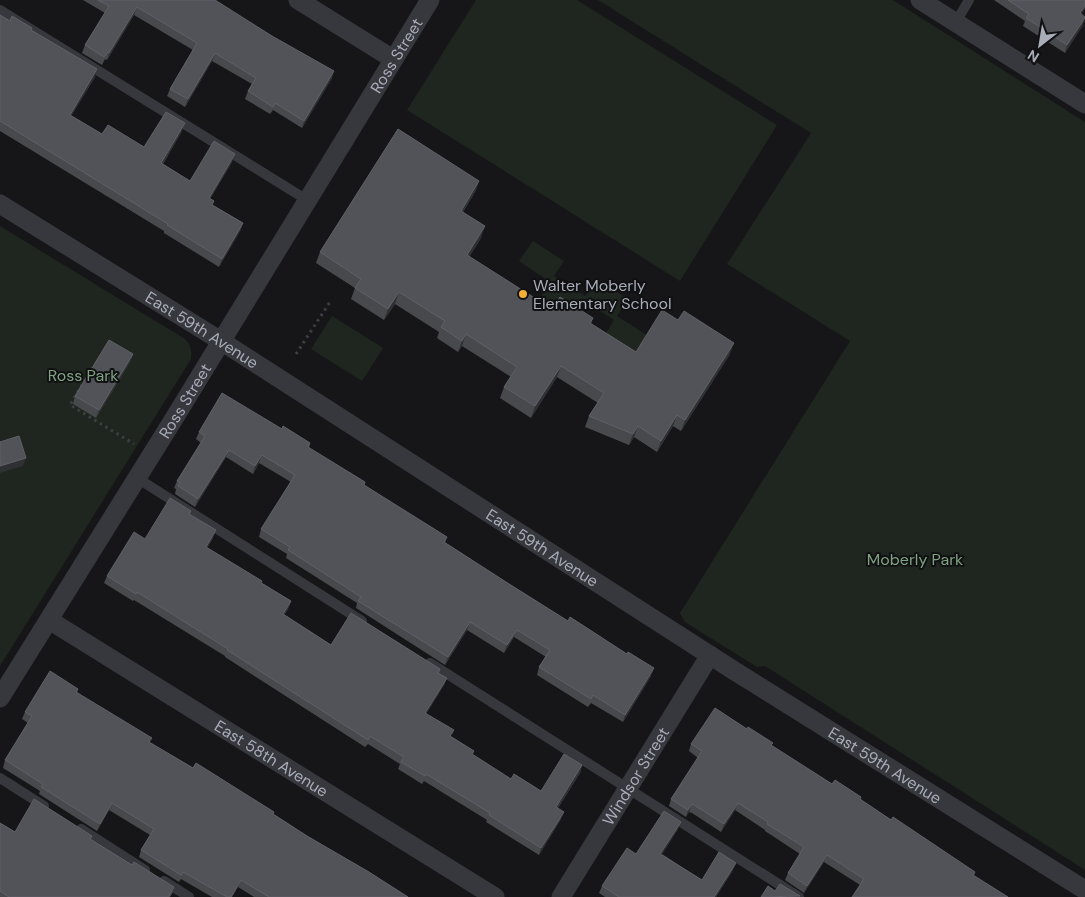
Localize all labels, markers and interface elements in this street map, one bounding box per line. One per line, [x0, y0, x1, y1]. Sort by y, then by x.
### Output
street label: Ross Street [365, 14, 427, 97]
north arrow [1015, 20, 1065, 70]
text: N [1024, 46, 1042, 66]
place label: Walter Moberly Elementary School [533, 275, 671, 314]
street label: East 59th Avenue [142, 286, 263, 373]
marker: Walter Moberly Elementary School [517, 288, 529, 300]
street label: Ross Street [154, 359, 216, 442]
park label: Ross Park [48, 365, 118, 386]
street label: East 59th Avenue [482, 504, 603, 591]
park label: Moberly Park [867, 549, 963, 570]
street label: East 58th Avenue [211, 715, 332, 801]
street label: East 59th Avenue [825, 722, 946, 808]
street label: Windsor Street [597, 723, 674, 829]

